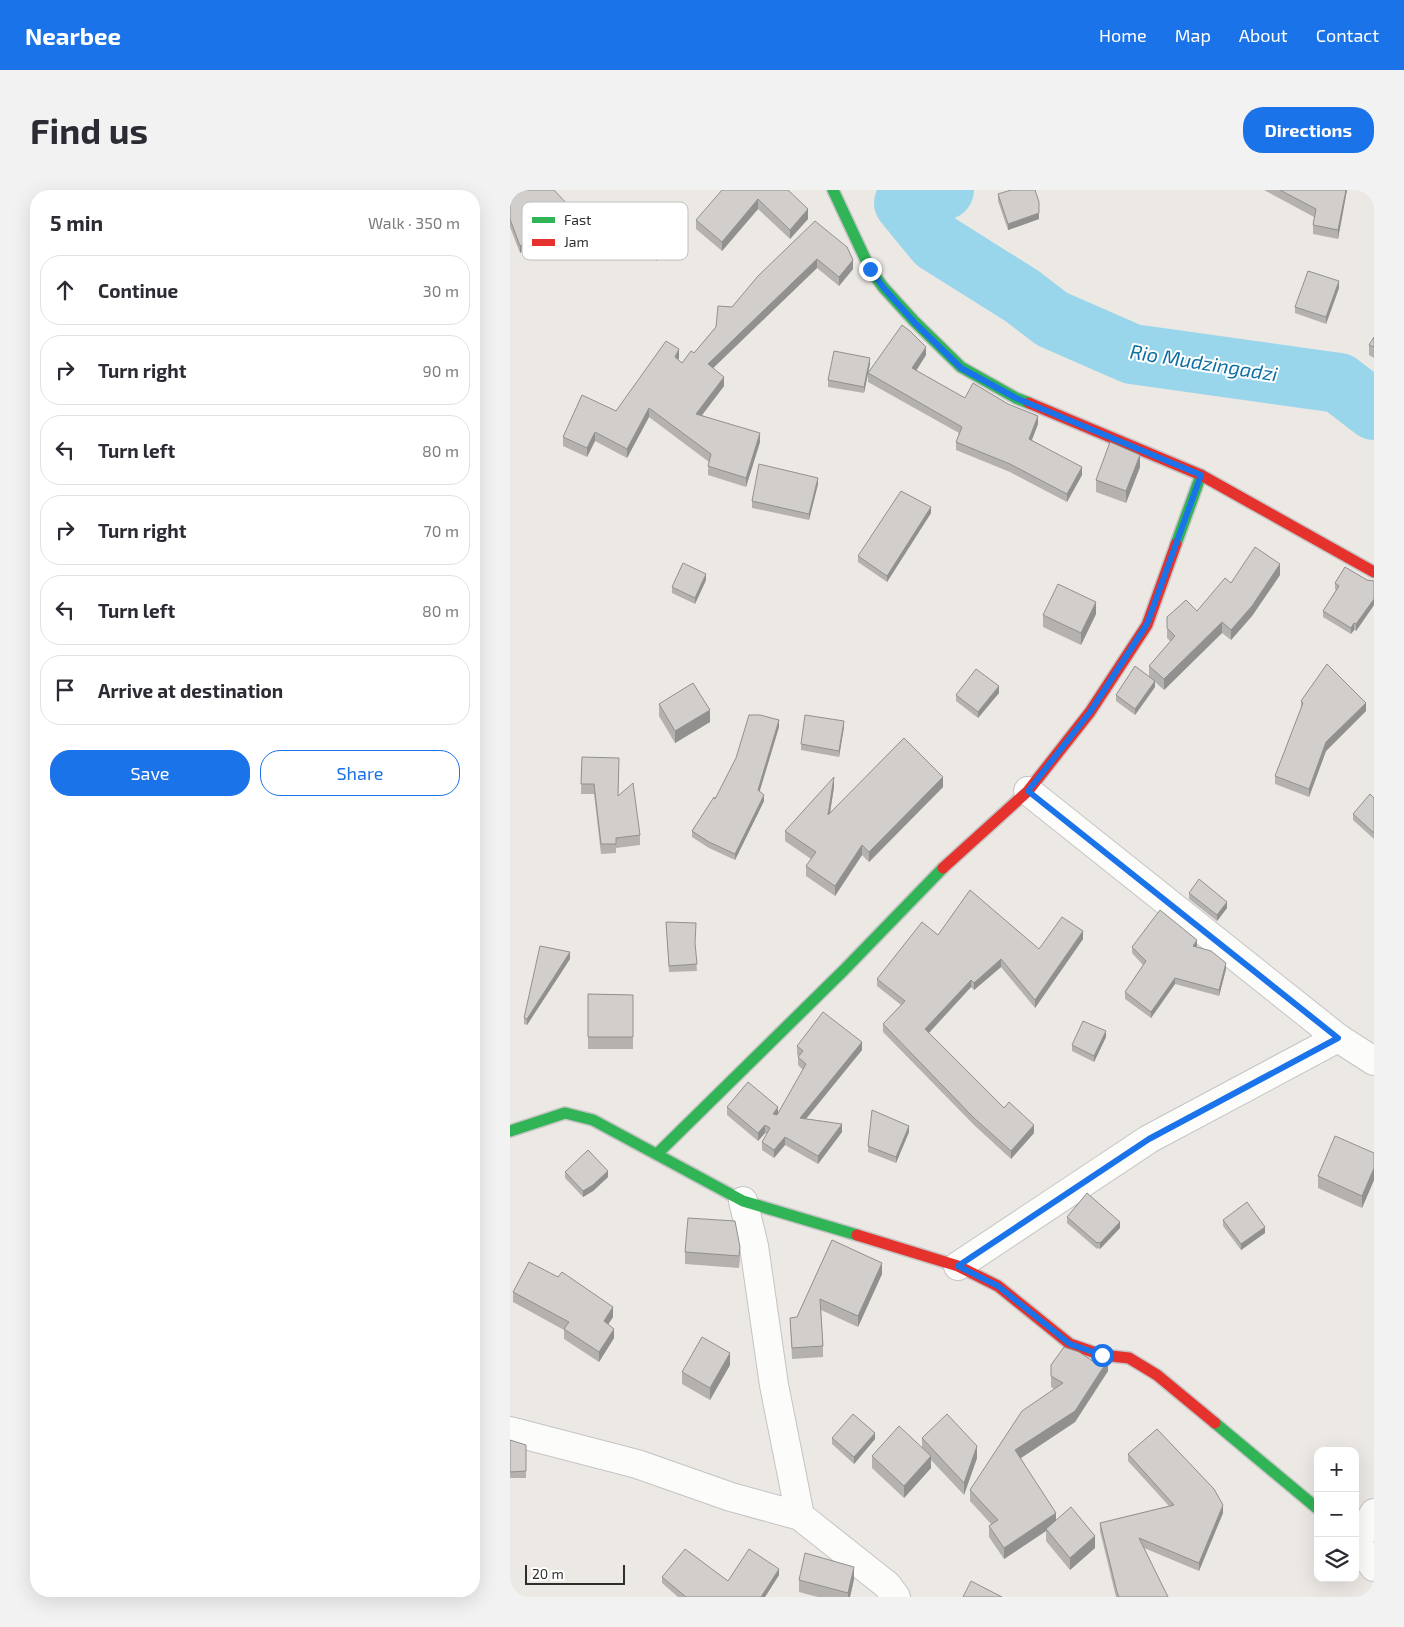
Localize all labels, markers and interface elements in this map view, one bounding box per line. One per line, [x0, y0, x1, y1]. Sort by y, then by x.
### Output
text: Nearbee [25, 21, 121, 50]
text: Home [1099, 24, 1147, 46]
text: Map [1175, 24, 1211, 46]
text: About [1239, 24, 1288, 46]
text: Contact [1316, 24, 1379, 46]
button: Directions [1243, 107, 1374, 153]
text: Find us [30, 109, 148, 151]
legend [522, 202, 688, 260]
text: 5 min [50, 210, 103, 235]
text: Fast [564, 211, 591, 228]
text: Walk · 350 m [368, 213, 460, 232]
text: Jam [564, 233, 589, 250]
route end [859, 258, 882, 281]
icon: ahead [51, 276, 79, 304]
text: Continue [98, 279, 178, 302]
text: 30 m [423, 281, 459, 300]
water label: Rio Mudzingadzi [1128, 338, 1280, 386]
icon: right [51, 356, 79, 384]
text: Turn right [98, 359, 186, 382]
text: 90 m [423, 361, 459, 380]
icon: left [51, 436, 79, 464]
text: Turn left [98, 439, 175, 462]
text: 80 m [422, 441, 459, 460]
icon: right [51, 516, 79, 544]
text: Turn right [98, 519, 186, 542]
text: 70 m [424, 521, 459, 540]
icon: left [51, 596, 79, 624]
text: Turn left [98, 599, 175, 622]
text: 80 m [422, 601, 459, 620]
icon: arrive [51, 676, 79, 704]
text: Arrive at destination [98, 679, 283, 702]
button: Save [50, 750, 250, 796]
button: Share [260, 750, 460, 796]
route start [1091, 1344, 1114, 1367]
map controls [1314, 1447, 1359, 1582]
button: + [1314, 1447, 1359, 1492]
button: − [1314, 1492, 1359, 1537]
button: layers [1314, 1537, 1359, 1582]
scale bar [525, 1562, 625, 1585]
text: 20 m [532, 1565, 564, 1582]

